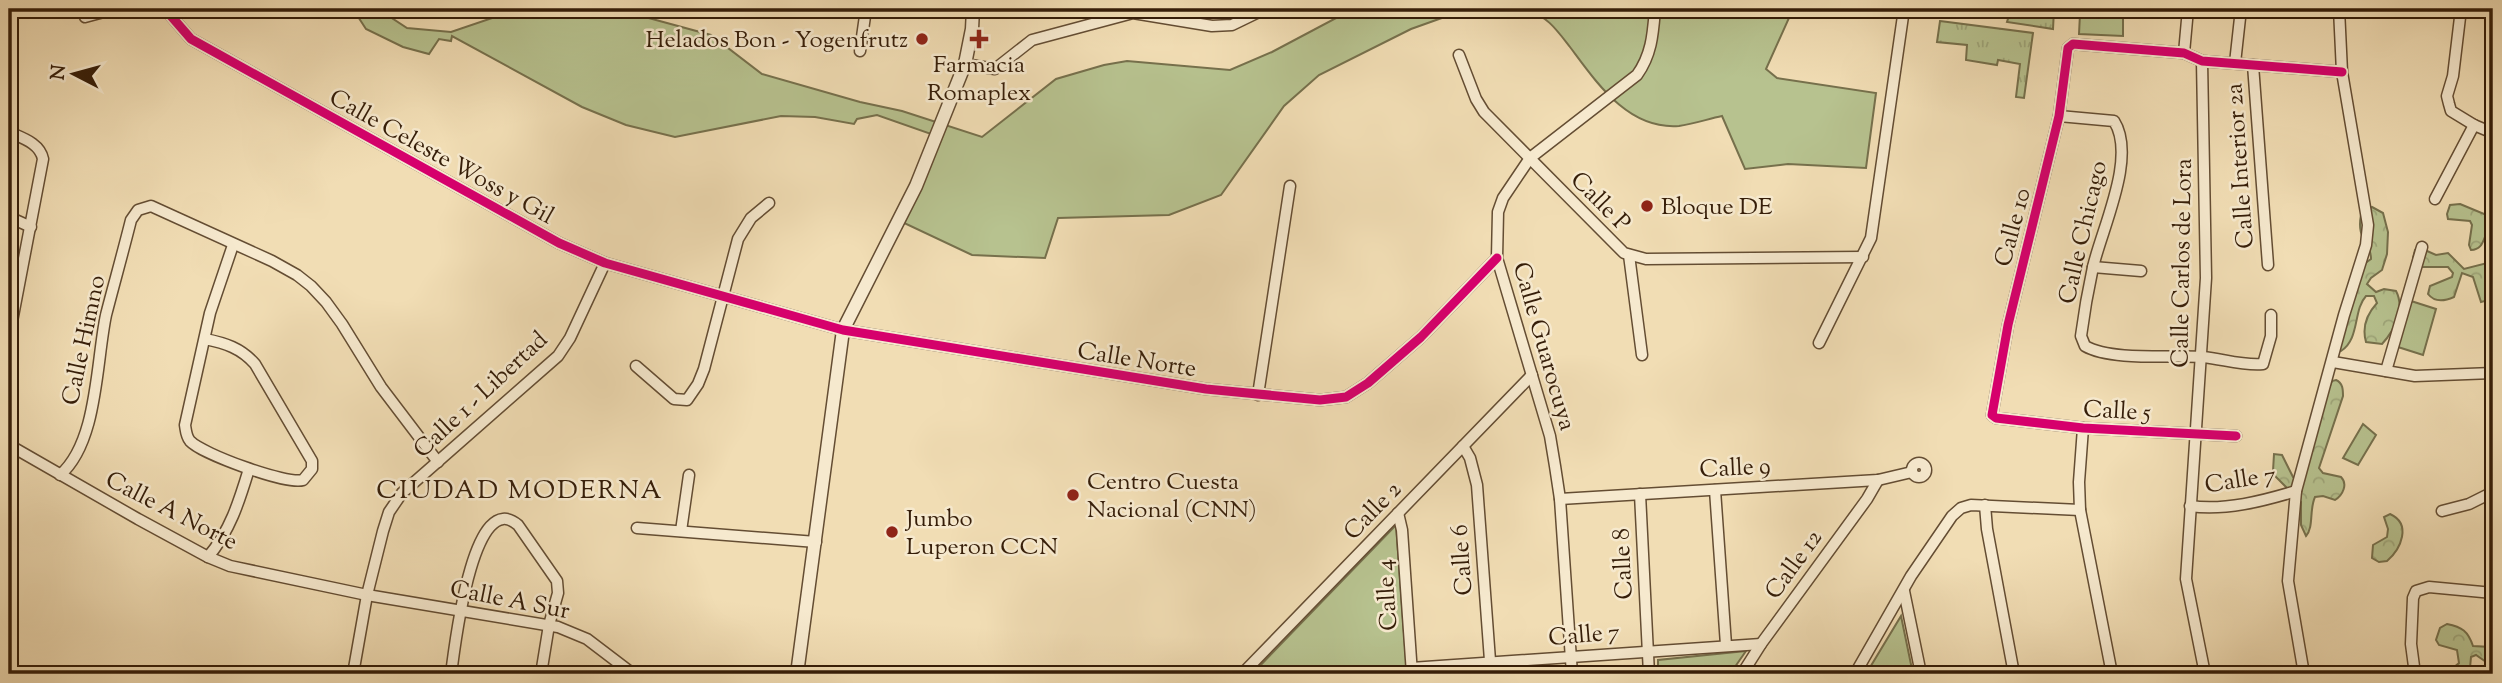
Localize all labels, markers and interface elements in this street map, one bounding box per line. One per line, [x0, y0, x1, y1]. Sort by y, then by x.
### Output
place label: Helados Bon - Yogenfrutz [646, 24, 908, 58]
marker: Helados Bon - Yogenfrutz [914, 31, 930, 47]
marker: Farmacia Romaplex [971, 31, 987, 47]
north arrow [38, 38, 108, 108]
place label: Farmacia Romaplex [927, 49, 1031, 111]
text: N [45, 64, 74, 81]
street label: Calle Celeste Woss y Gil [322, 82, 560, 234]
street label: Calle Interior 2a [2218, 82, 2264, 250]
street label: Calle Chicago [2051, 158, 2117, 307]
street label: Calle Carlos de Lora [2164, 158, 2202, 368]
street label: Calle P [1562, 165, 1637, 240]
street label: Calle 10 [1987, 184, 2041, 271]
place label: Bloque DE [1661, 191, 1773, 225]
marker: Bloque DE [1639, 198, 1655, 214]
street label: Calle Guarocuya [1503, 258, 1583, 435]
street label: Calle Himno [55, 272, 115, 409]
street label: Calle 1 - Libertad [407, 324, 557, 467]
street label: Calle Norte [1075, 335, 1199, 387]
street label: Calle 5 [2082, 393, 2152, 431]
street label: Calle 9 [1699, 450, 1772, 488]
street label: Calle 7 [2202, 459, 2278, 503]
street label: Calle A Norte [99, 464, 243, 560]
place label: Centro Cuesta Nacional (CNN) [1087, 466, 1257, 528]
district label: CIUDAD MODERNA [376, 473, 664, 510]
street label: Calle 2 [1337, 474, 1410, 549]
marker: Centro Cuesta Nacional (CNN) [1065, 487, 1081, 503]
place label: Jumbo Luperon CCN [904, 503, 1058, 565]
street label: Calle 6 [1444, 523, 1482, 597]
street label: Calle 12 [1758, 523, 1832, 607]
marker: Jumbo Luperon CCN [884, 524, 900, 540]
street label: Calle 8 [1605, 527, 1643, 601]
street label: Calle 4 [1369, 558, 1407, 632]
street label: Calle A Sur [447, 573, 572, 629]
street label: Calle 7 [1547, 616, 1621, 656]

